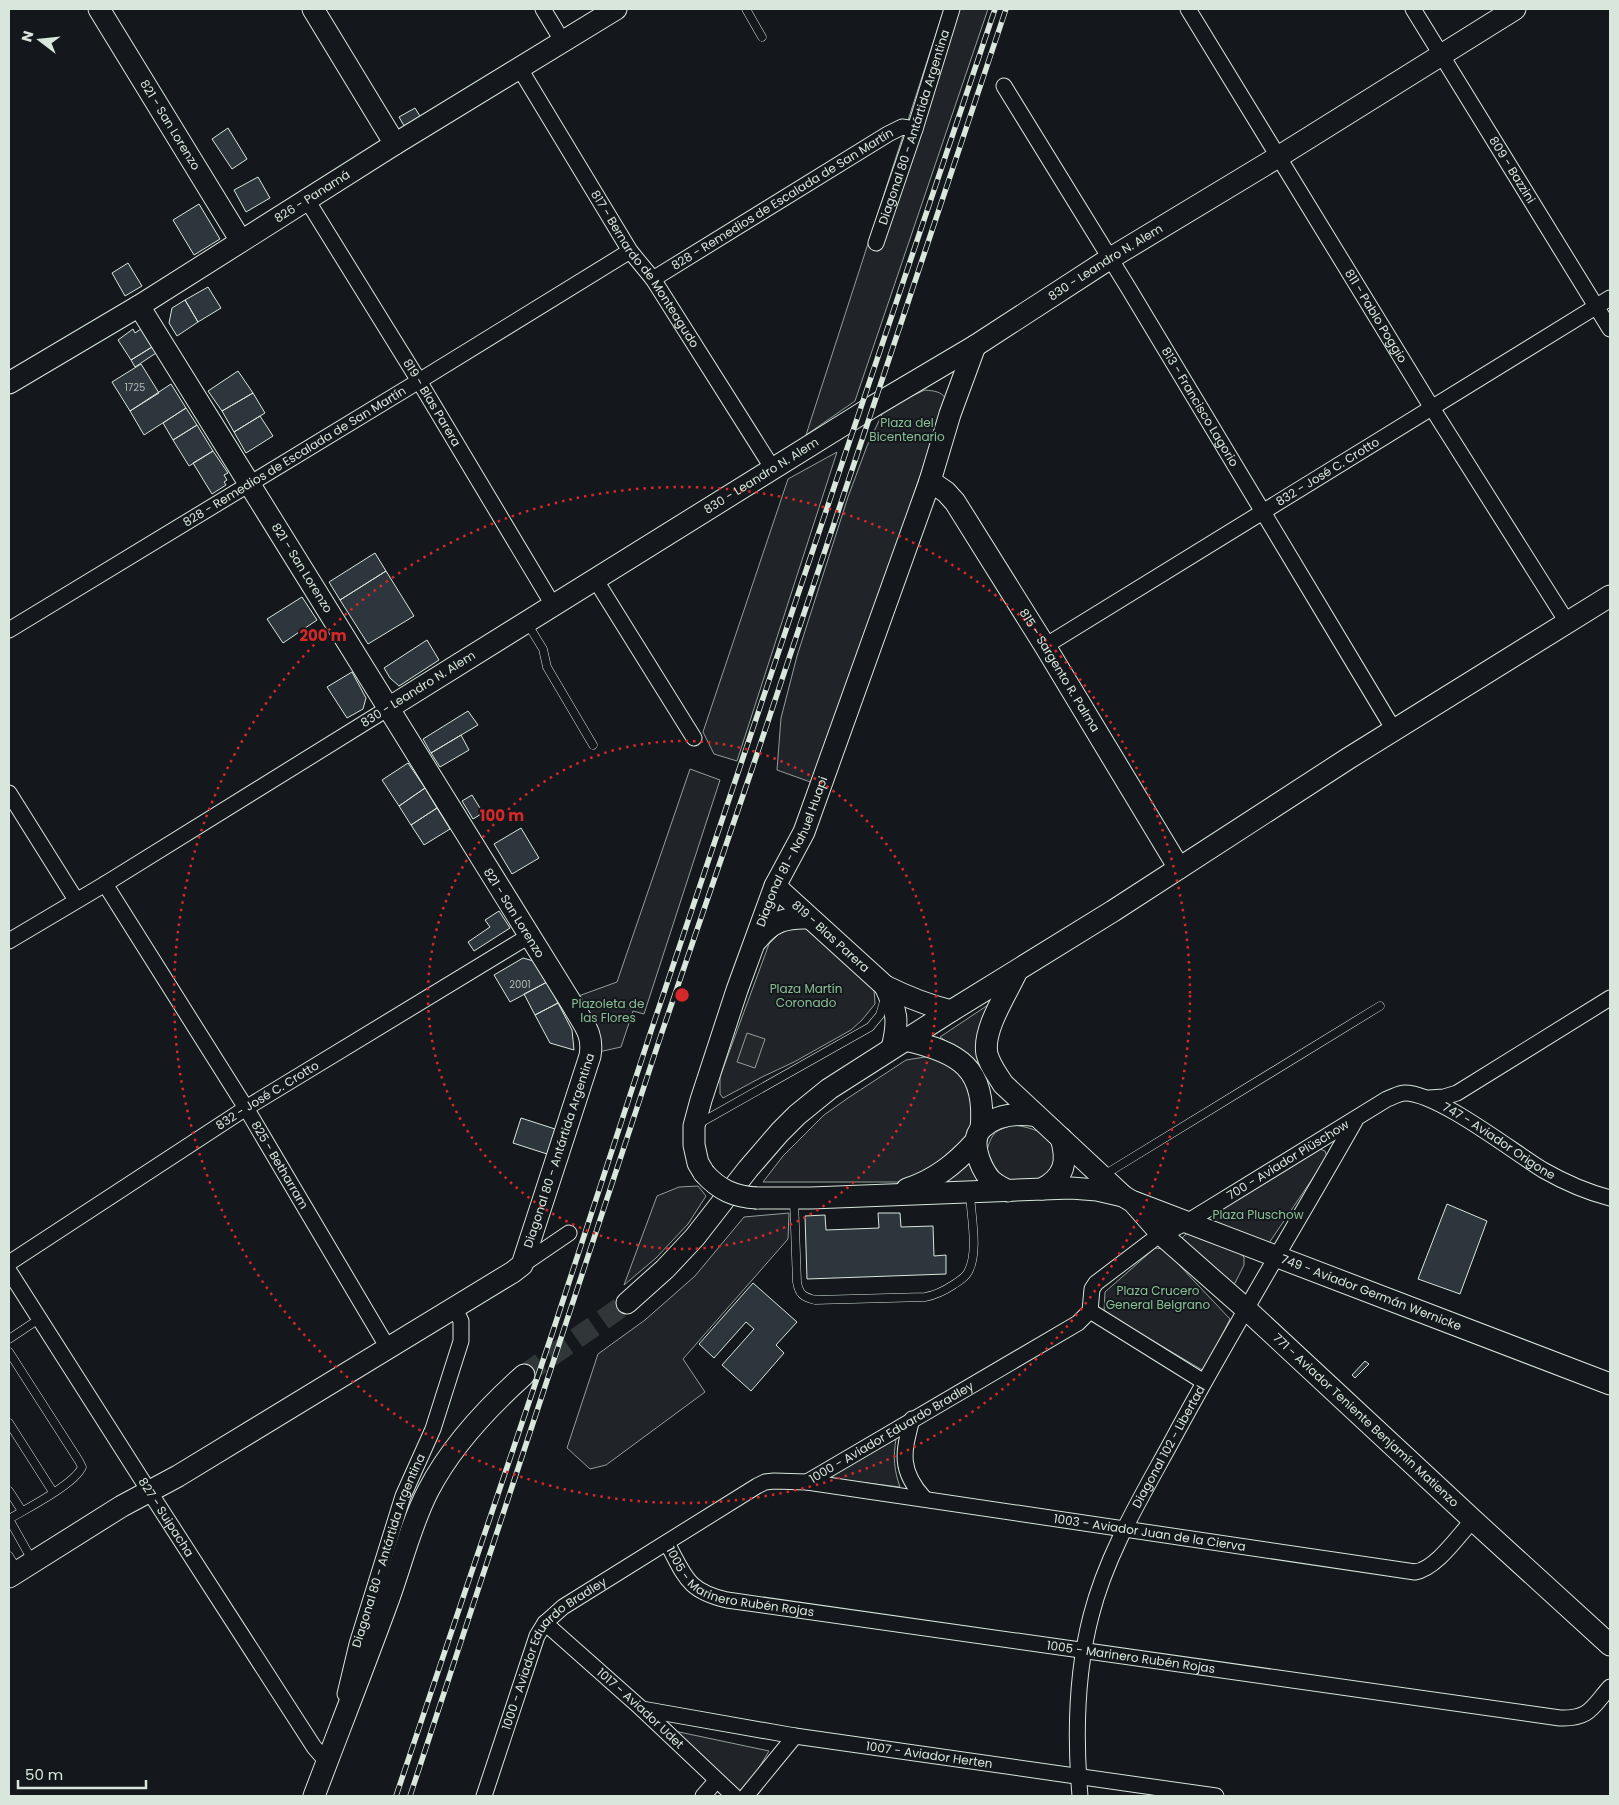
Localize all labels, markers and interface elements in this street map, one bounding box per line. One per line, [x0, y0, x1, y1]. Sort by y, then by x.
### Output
north arrow [15, 15, 65, 65]
street label: Diagonal 80 - Antártida Argentina [874, 27, 953, 227]
text: N [16, 29, 39, 44]
street label: 821 - San Lorenzo [136, 76, 205, 173]
street label: 828 - Remedios de Escalada de San Martín [668, 124, 896, 274]
street label: 809 - Bazzini [1485, 133, 1540, 206]
street label: 826 - Panamá [271, 166, 353, 226]
street label: 817 - Bernardo de Monteagudo [587, 187, 703, 351]
street label: 830 - Leandro N. Alem [1045, 220, 1166, 304]
street label: 811 - Pablo Poggio [1341, 266, 1412, 366]
street label: 813 - Francisco Lagorio [1158, 344, 1243, 470]
street label: 819 - Blas Parera [399, 355, 465, 449]
house number: 1725 [125, 380, 145, 395]
street label: 828 - Remedios de Escalada de San Martín [180, 382, 409, 530]
park label: Plaza del Bicentenario [869, 414, 945, 445]
street label: 830 - Leandro N. Alem [700, 433, 822, 518]
street label: 832 - José C. Crotto [1273, 433, 1383, 510]
street label: 821 - San Lorenzo [268, 520, 337, 616]
street label: 815 - Sargento R. Palma [1016, 605, 1104, 735]
text: 200 m [299, 625, 347, 646]
street label: 830 - Leandro N. Alem [357, 646, 478, 731]
street label: Diagonal 81 - Nahuel Huapi [752, 774, 831, 929]
text: 100 m [480, 805, 524, 826]
street label: 821 - San Lorenzo [480, 865, 549, 961]
street label: 819 - Blas Parera [788, 896, 873, 976]
house number: 2001 [509, 977, 531, 992]
park label: Plaza Martín Coronado [770, 980, 842, 1011]
centre of rings [673, 986, 691, 1004]
park label: Plazoleta de las Flores [572, 995, 644, 1026]
street label: Diagonal 80 - Antártida Argentina [519, 1051, 598, 1250]
street label: 832 - José C. Crotto [212, 1056, 322, 1134]
street label: 747 - Aviador Origone [1440, 1098, 1559, 1183]
street label: 700 - Aviador Plüschow [1223, 1115, 1352, 1203]
street label: 825 - Betharram [248, 1118, 313, 1212]
park label: Plaza Pluschow [1212, 1206, 1304, 1223]
street label: 749 - Aviador Germán Wernicke [1279, 1250, 1464, 1334]
park label: Plaza Crucero General Belgrano [1106, 1282, 1211, 1313]
street label: 771 - Aviador Teniente Benjamín Matienzo [1269, 1329, 1463, 1511]
street label: 1000 - Aviador Eduardo Bradley [806, 1377, 977, 1487]
street label: Diagonal 102 - Libertad [1128, 1382, 1209, 1511]
street label: Diagonal 80 - Antártida Argentina [347, 1451, 429, 1650]
street label: 827 - Suipacha [135, 1474, 198, 1560]
street label: 1003 - Aviador Juan de la Cierva [1053, 1510, 1247, 1555]
street label: 1005 - Marinero Rubén Rojas [662, 1544, 815, 1620]
street label: 1000 - Aviador Eduardo Bradley [497, 1573, 610, 1732]
street label: 1005 - Marinero Rubén Rojas [1046, 1636, 1216, 1677]
street label: 1017 - Aviador Udet [593, 1664, 688, 1752]
street label: 1007 - Aviador Herten [865, 1737, 994, 1772]
scale bar [18, 1758, 145, 1790]
text: 50 m [25, 1764, 63, 1785]

